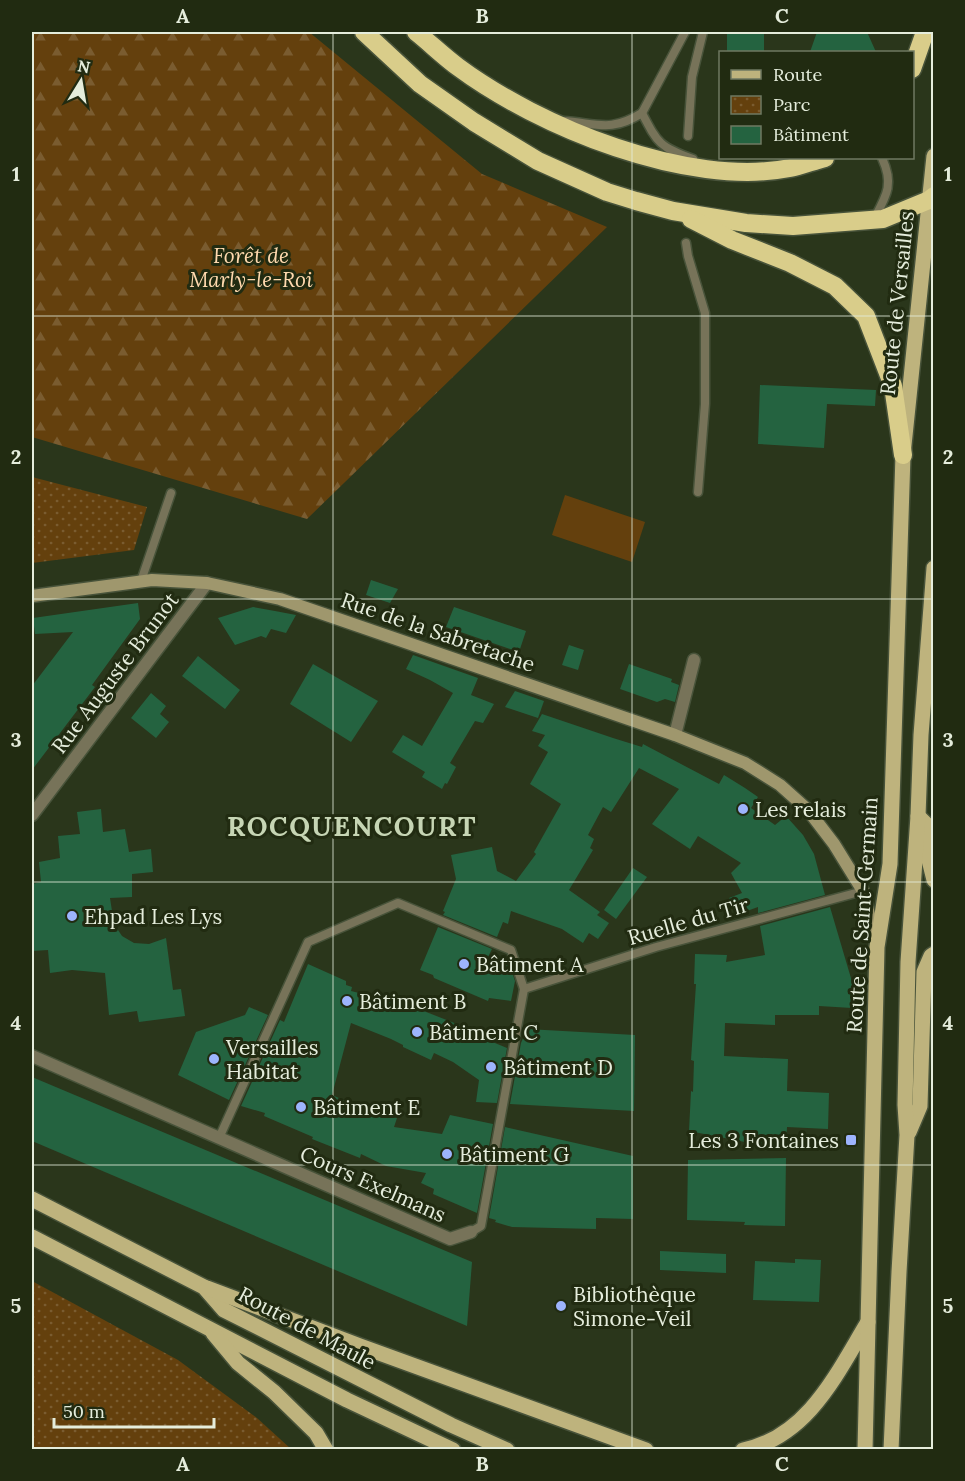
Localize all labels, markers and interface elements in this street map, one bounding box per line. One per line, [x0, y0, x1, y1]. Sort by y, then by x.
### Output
text: A [176, 3, 190, 28]
text: B [475, 3, 489, 28]
text: C [775, 3, 789, 28]
north arrow [51, 51, 111, 111]
legend [719, 51, 914, 159]
text: N [76, 55, 92, 77]
text: Route [773, 63, 822, 86]
text: Parc [773, 93, 810, 116]
text: Bâtiment [773, 123, 849, 146]
text: 1 [12, 161, 20, 186]
text: 1 [944, 161, 952, 186]
street label: Route de Versailles [874, 210, 920, 396]
park label: Forêt de Marly-le-Roi [189, 242, 313, 293]
text: 2 [11, 444, 21, 469]
text: 2 [943, 444, 953, 469]
street label: Rue Auguste Brunot [46, 586, 185, 759]
street label: Rue de la Sabretache [337, 586, 539, 678]
text: 3 [10, 727, 22, 752]
text: 3 [942, 727, 954, 752]
place label: Les relais [755, 796, 846, 823]
street label: Route de Saint-Germain [840, 796, 884, 1034]
marker: Les relais [736, 802, 750, 816]
district label: ROCQUENCOURT [227, 809, 477, 843]
street label: Ruelle du Tir [624, 891, 752, 951]
place label: Ehpad Les Lys [84, 903, 222, 930]
marker: Ehpad Les Lys [65, 909, 79, 923]
place label: Bâtiment A [476, 951, 584, 978]
marker: Bâtiment A [457, 957, 471, 971]
place label: Bâtiment B [359, 988, 466, 1015]
marker: Bâtiment B [340, 994, 354, 1008]
text: 4 [11, 1010, 22, 1035]
text: 4 [943, 1010, 954, 1035]
place label: Bâtiment C [429, 1019, 538, 1046]
marker: Bâtiment C [410, 1025, 424, 1039]
place label: Versailles Habitat [225, 1034, 318, 1085]
marker: Versailles Habitat [207, 1052, 221, 1066]
place label: Bâtiment D [503, 1054, 613, 1081]
marker: Bâtiment D [484, 1060, 498, 1074]
place label: Bâtiment E [313, 1094, 420, 1121]
marker: Bâtiment E [294, 1100, 308, 1114]
place label: Les 3 Fontaines [688, 1127, 839, 1154]
marker: Les 3 Fontaines [844, 1133, 858, 1147]
street label: Cours Exelmans [296, 1140, 450, 1228]
place label: Bâtiment G [459, 1141, 569, 1168]
marker: Bâtiment G [440, 1147, 454, 1161]
street label: Route de Maule [234, 1280, 380, 1376]
place label: Bibliothèque Simone-Veil [573, 1281, 696, 1332]
text: 5 [11, 1293, 22, 1318]
text: 5 [943, 1293, 954, 1318]
marker: Bibliothèque Simone-Veil [554, 1299, 568, 1313]
scale bar [54, 1391, 214, 1429]
text: 50 m [63, 1400, 105, 1423]
text: A [176, 1451, 190, 1476]
text: B [475, 1451, 489, 1476]
text: C [775, 1451, 789, 1476]

